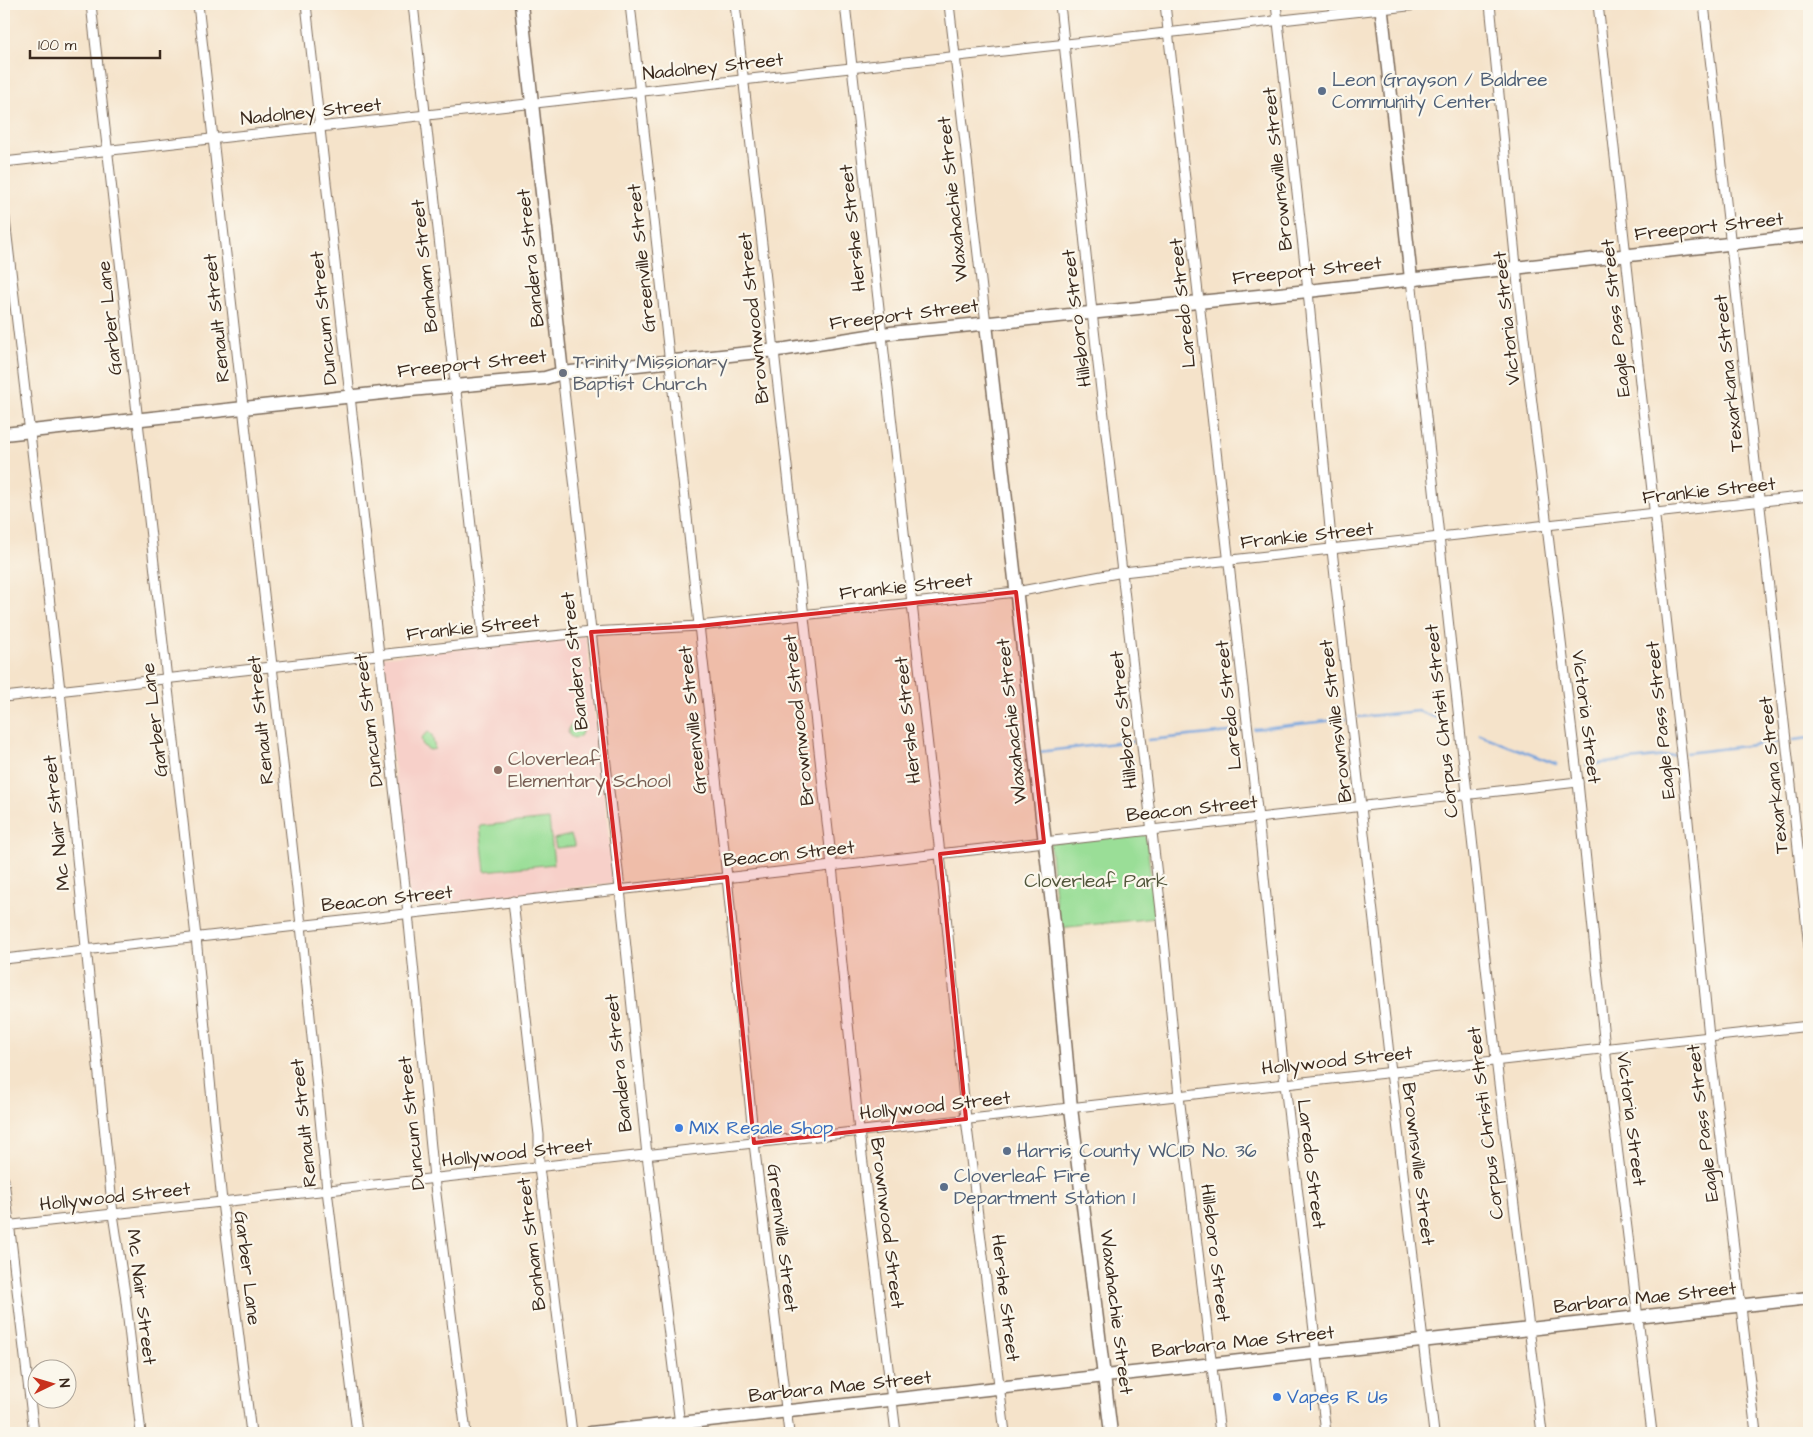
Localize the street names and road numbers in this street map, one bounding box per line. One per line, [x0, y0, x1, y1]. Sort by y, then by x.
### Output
street label: Nadolney Street [641, 46, 785, 89]
street label: Brownsville Street [1256, 86, 1300, 252]
street label: Nadolney Street [239, 91, 383, 134]
street label: Waxahachie Street [931, 115, 975, 283]
street label: Hershe Street [833, 163, 873, 293]
street label: Greenville Street [621, 182, 663, 333]
street label: Bandera Street [510, 187, 552, 329]
street label: Bonham Street [405, 198, 445, 334]
street label: Freeport Street [1633, 206, 1785, 248]
street label: Brownwood Street [732, 231, 776, 405]
street label: Laredo Street [1163, 237, 1203, 369]
street label: Eagle Pass Street [1594, 237, 1639, 398]
street label: Hillsboro Street [1055, 247, 1099, 388]
street label: Victoria Street [1487, 249, 1527, 386]
street label: Duncum Street [304, 250, 344, 386]
street label: Freeport Street [1231, 250, 1383, 292]
street label: Renault Street [197, 252, 237, 384]
street label: Garber Lane [91, 259, 129, 377]
street label: Freeport Street [828, 292, 980, 338]
street label: Texarkana Street [1707, 293, 1751, 453]
street label: Freeport Street [396, 343, 548, 385]
street label: Frankie Street [1641, 471, 1777, 511]
street label: Frankie Street [1239, 516, 1375, 556]
street label: Frankie Street [838, 567, 974, 607]
street label: Bandera Street [554, 590, 596, 732]
street label: Frankie Street [405, 608, 541, 648]
street label: Corpus Christi Street [1418, 623, 1466, 819]
street label: Brownwood Street [777, 633, 821, 807]
street label: Waxahachie Street [990, 637, 1034, 805]
street label: Brownsville Street [1313, 638, 1359, 804]
street label: Laredo Street [1209, 639, 1249, 771]
street label: Eagle Pass Street [1639, 639, 1684, 800]
street label: Greenville Street [672, 644, 714, 795]
street label: Hillsboro Street [1103, 649, 1145, 790]
street label: Victoria Street [1564, 649, 1608, 786]
street label: Duncum Street [347, 651, 391, 788]
street label: Renault Street [241, 654, 281, 786]
street label: Hershe Street [888, 655, 928, 785]
street label: Garber Lane [135, 661, 175, 779]
street label: Texarkana Street [1752, 695, 1796, 855]
street label: Mc Nair Street [36, 753, 78, 892]
street label: Beacon Street [1125, 789, 1259, 829]
street label: Beacon Street [722, 834, 856, 874]
street label: Beacon Street [320, 879, 454, 919]
street label: Bandera Street [598, 992, 640, 1134]
street label: Corpus Christi Street [1461, 1025, 1511, 1221]
street label: Hollywood Street [1260, 1040, 1414, 1083]
street label: Eagle Pass Street [1680, 1042, 1727, 1203]
street label: Victoria Street [1609, 1051, 1653, 1188]
street label: Duncum Street [392, 1055, 432, 1191]
street label: Renault Street [284, 1057, 324, 1189]
street label: Brownsville Street [1395, 1081, 1441, 1247]
street label: Hollywood Street [858, 1085, 1012, 1128]
street label: Laredo Street [1290, 1098, 1332, 1231]
street label: Hollywood Street [440, 1132, 594, 1175]
street label: Brownwood Street [863, 1136, 911, 1310]
street label: Greenville Street [760, 1162, 805, 1314]
street label: Hollywood Street [38, 1176, 192, 1219]
street label: Bonham Street [510, 1176, 554, 1312]
street label: Hillsboro Street [1193, 1183, 1237, 1324]
street label: Garber Lane [227, 1209, 267, 1327]
street label: Mc Nair Street [119, 1228, 163, 1367]
street label: Waxahachie Street [1092, 1228, 1140, 1396]
street label: Hershe Street [984, 1233, 1026, 1363]
street label: Barbara Mae Street [1552, 1275, 1738, 1321]
street label: Barbara Mae Street [1150, 1319, 1336, 1365]
street label: Barbara Mae Street [747, 1364, 933, 1410]

